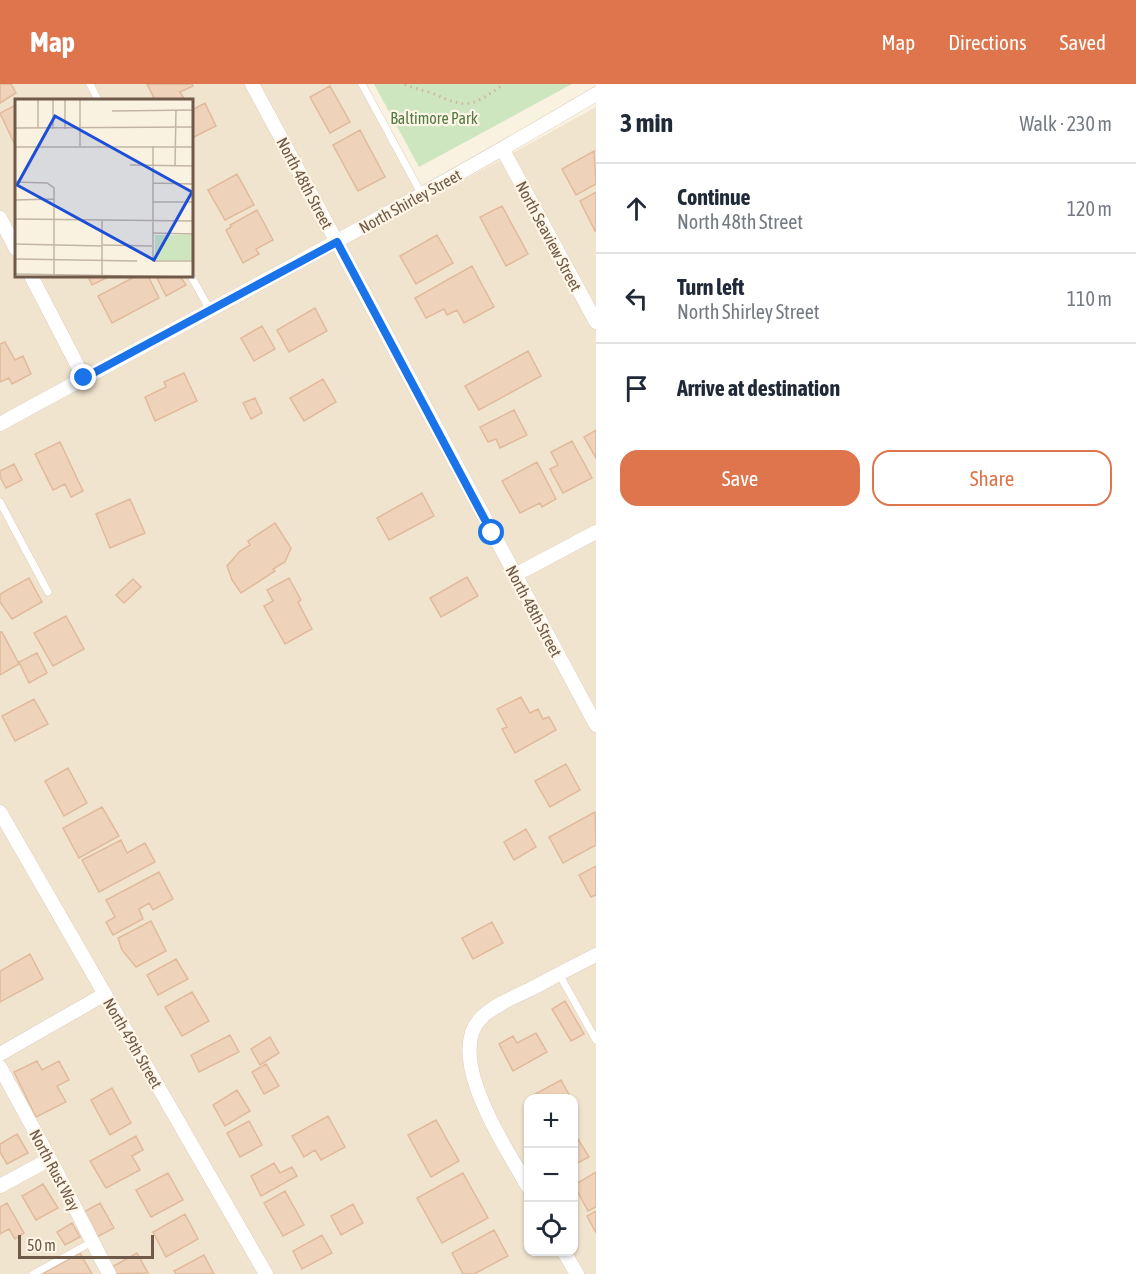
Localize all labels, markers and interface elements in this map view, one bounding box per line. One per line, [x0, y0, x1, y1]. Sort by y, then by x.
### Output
text: Map [30, 26, 75, 58]
text: Map [881, 30, 915, 54]
text: Directions [948, 30, 1027, 54]
text: Saved [1060, 30, 1106, 54]
inset map [15, 99, 194, 278]
text: 3 min [620, 108, 673, 138]
park label: Baltimore Park [390, 109, 478, 127]
text: Walk · 230 m [1020, 112, 1112, 135]
street label: North 48th Street [273, 134, 337, 232]
street label: North Shirley Street [356, 165, 465, 237]
street label: North Seaview Street [512, 178, 586, 294]
text: Continue [677, 184, 751, 210]
icon: ahead [620, 192, 653, 225]
text: 120 m [1067, 197, 1112, 220]
text: North 48th Street [677, 210, 803, 233]
text: Turn left [677, 274, 744, 300]
icon: left [620, 282, 653, 315]
text: 110 m [1067, 287, 1112, 310]
text: North Shirley Street [677, 300, 820, 323]
route end [70, 364, 96, 390]
icon: arrive [620, 372, 653, 405]
text: Arrive at destination [677, 375, 840, 401]
button: Save [620, 450, 860, 506]
button: Share [872, 450, 1112, 506]
route start [478, 519, 504, 545]
street label: North 48th Street [502, 562, 566, 660]
street label: North 49th Street [100, 995, 166, 1091]
map controls [524, 1094, 578, 1256]
button: + [524, 1094, 578, 1148]
street label: North Rust Way [25, 1126, 84, 1215]
button: − [524, 1148, 578, 1202]
button: locate [524, 1202, 578, 1256]
scale bar [18, 1232, 154, 1260]
text: 50 m [27, 1236, 56, 1254]

